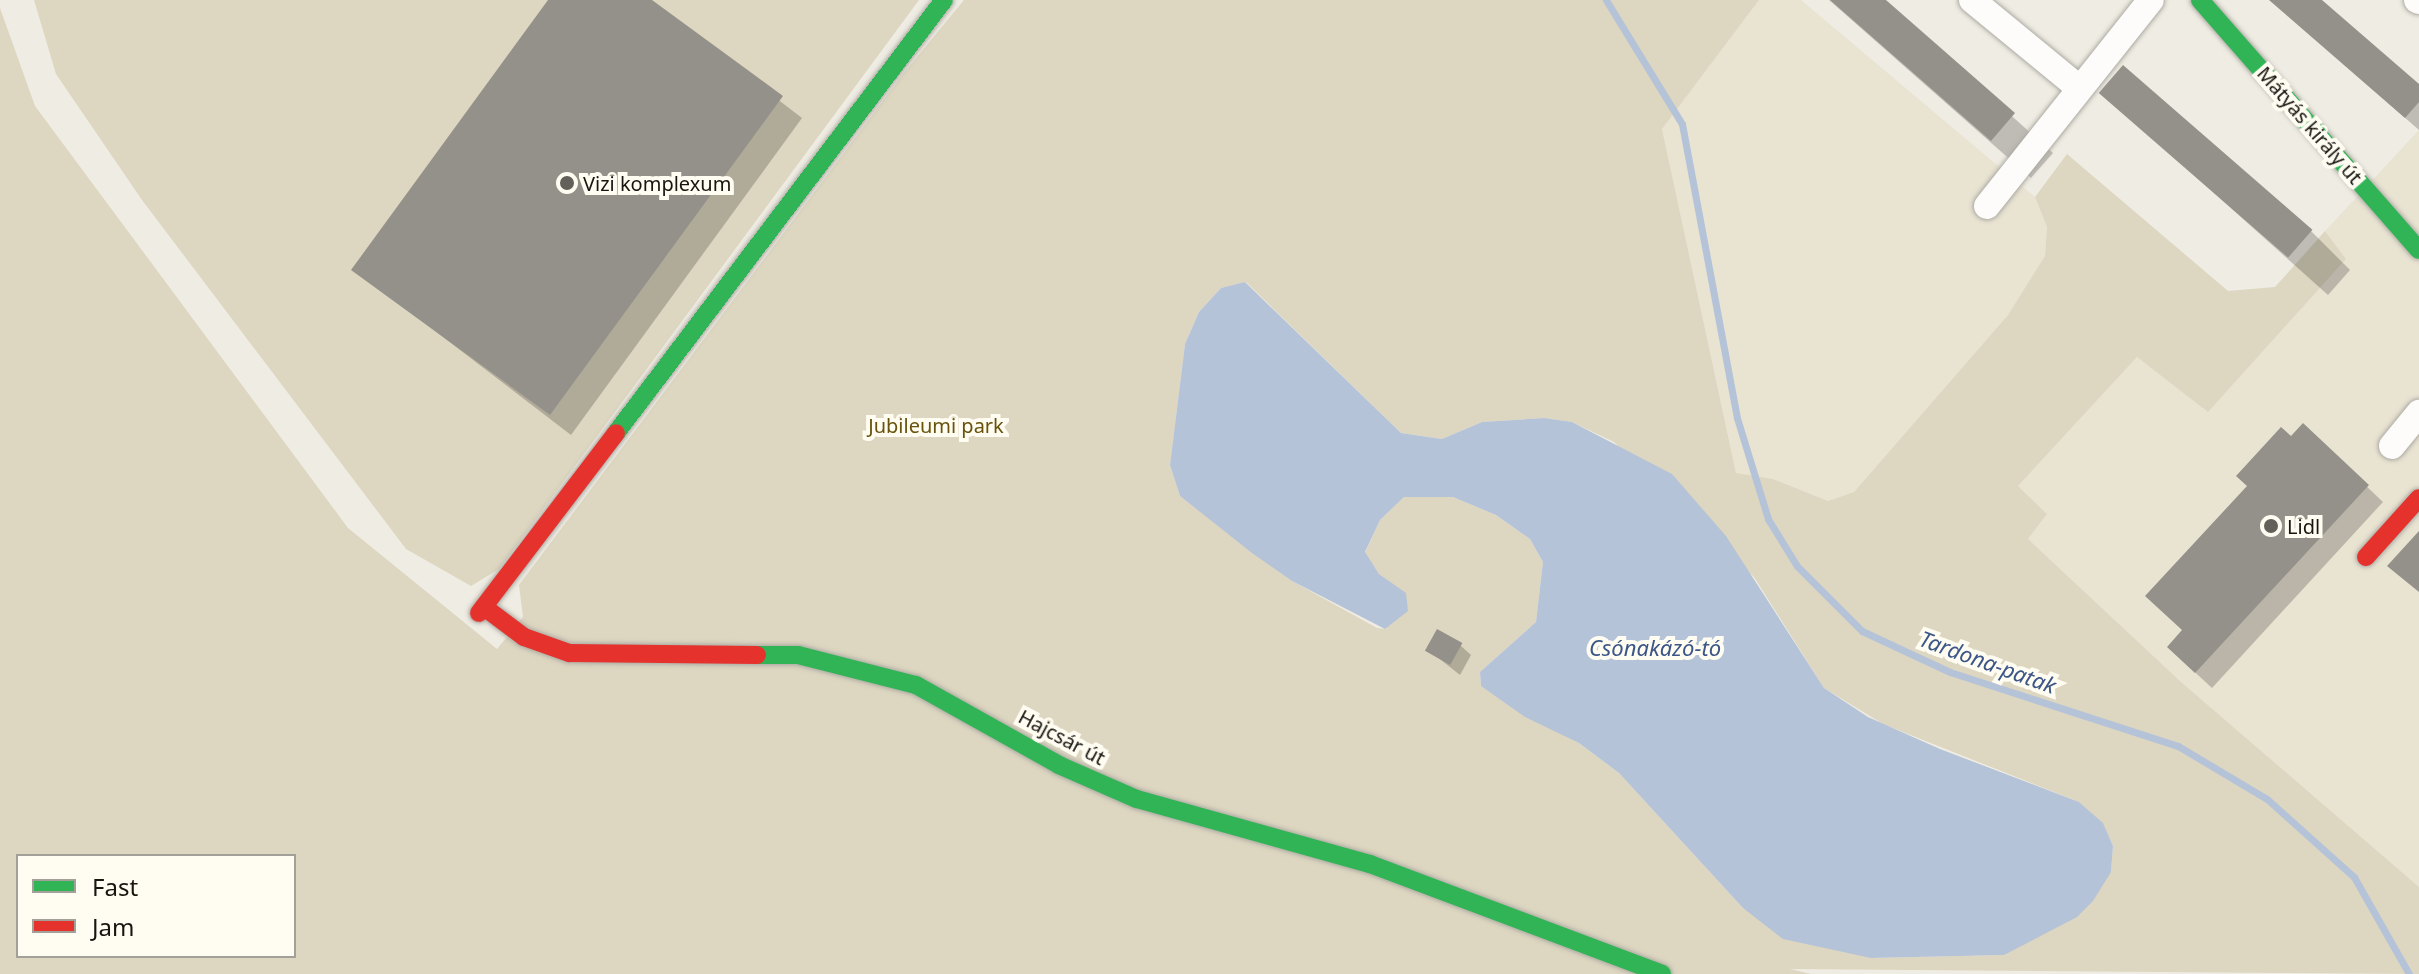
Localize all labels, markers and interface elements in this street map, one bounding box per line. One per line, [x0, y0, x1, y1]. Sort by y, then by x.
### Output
street label: Mátyás király út [2252, 61, 2368, 189]
place label: Vizi komplexum [583, 171, 731, 195]
marker: Vizi komplexum [558, 174, 576, 192]
park label: Jubileumi park [868, 413, 1004, 437]
place label: Lidl [2287, 514, 2320, 538]
marker: Lidl [2262, 517, 2280, 535]
water label: Tardona-patak [1916, 625, 2060, 699]
water label: Csónakázó-tó [1589, 635, 1721, 661]
street label: Hajcsár út [1015, 704, 1109, 770]
legend [16, 854, 296, 958]
text: Fast [92, 870, 138, 903]
text: Jam [92, 910, 134, 943]

